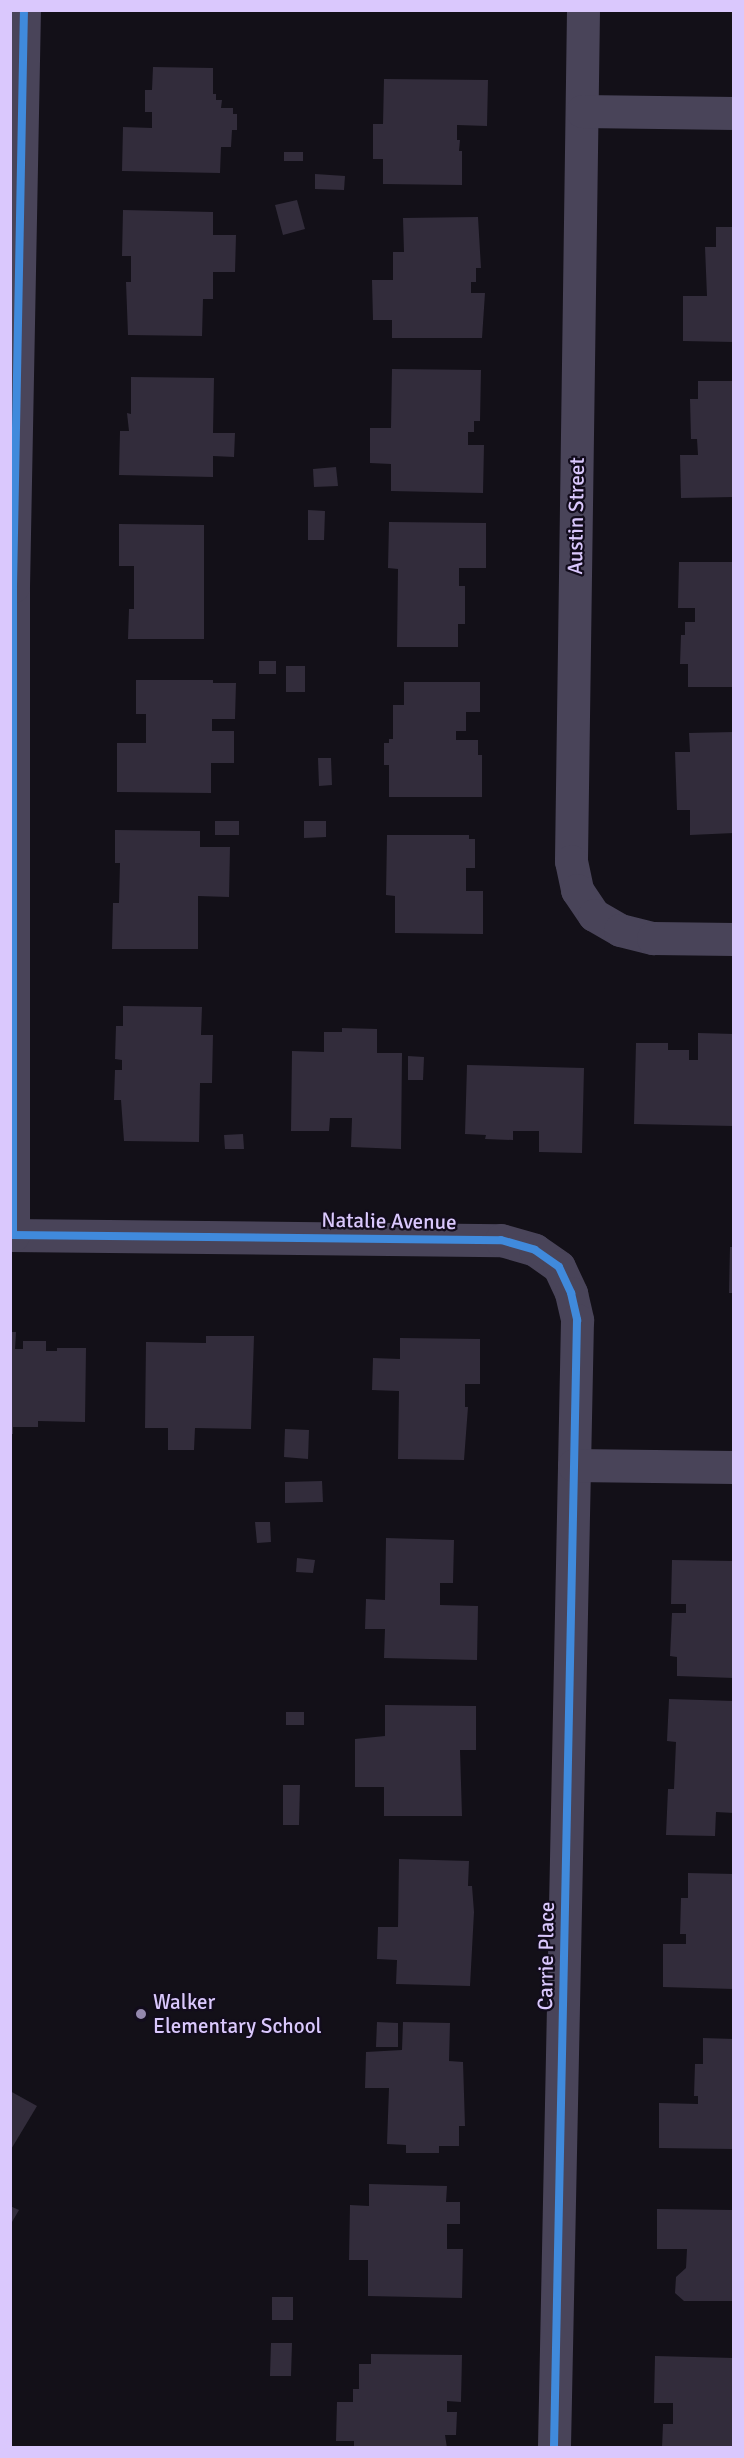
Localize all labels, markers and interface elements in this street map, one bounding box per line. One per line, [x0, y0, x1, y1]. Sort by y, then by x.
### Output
street label: Austin Street [562, 457, 590, 575]
street label: Natalie Avenue [321, 1207, 457, 1235]
street label: Carrie Place [532, 1901, 560, 2011]
place label: Walker Elementary School [153, 1989, 322, 2039]
marker: Walker Elementary School [134, 2007, 148, 2021]

